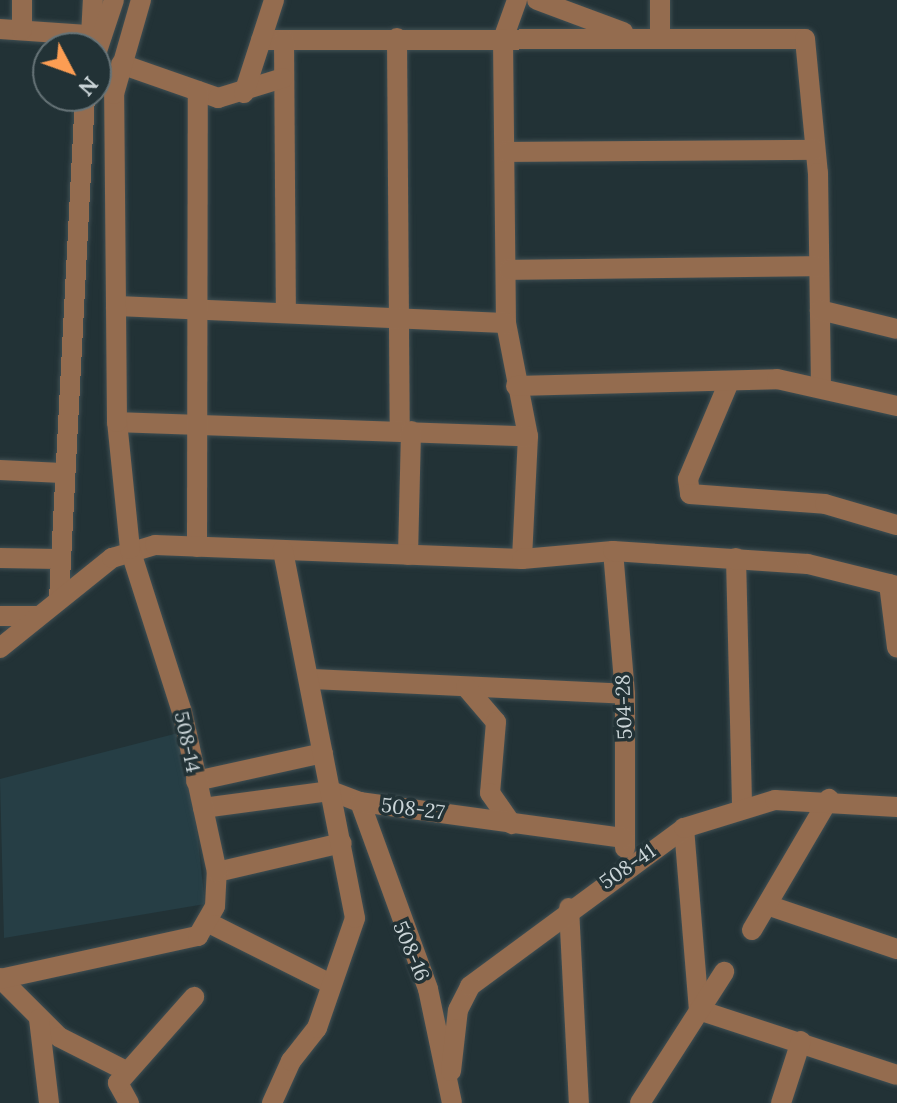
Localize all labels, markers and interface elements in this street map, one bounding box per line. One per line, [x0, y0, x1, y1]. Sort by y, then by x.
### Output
north arrow [32, 32, 112, 112]
text: N [72, 71, 105, 102]
street label: 504-28 [610, 674, 636, 740]
street label: 508-14 [170, 709, 206, 775]
street label: 508-27 [380, 792, 446, 824]
street label: 508-41 [595, 838, 659, 894]
street label: 508-16 [389, 917, 435, 985]

